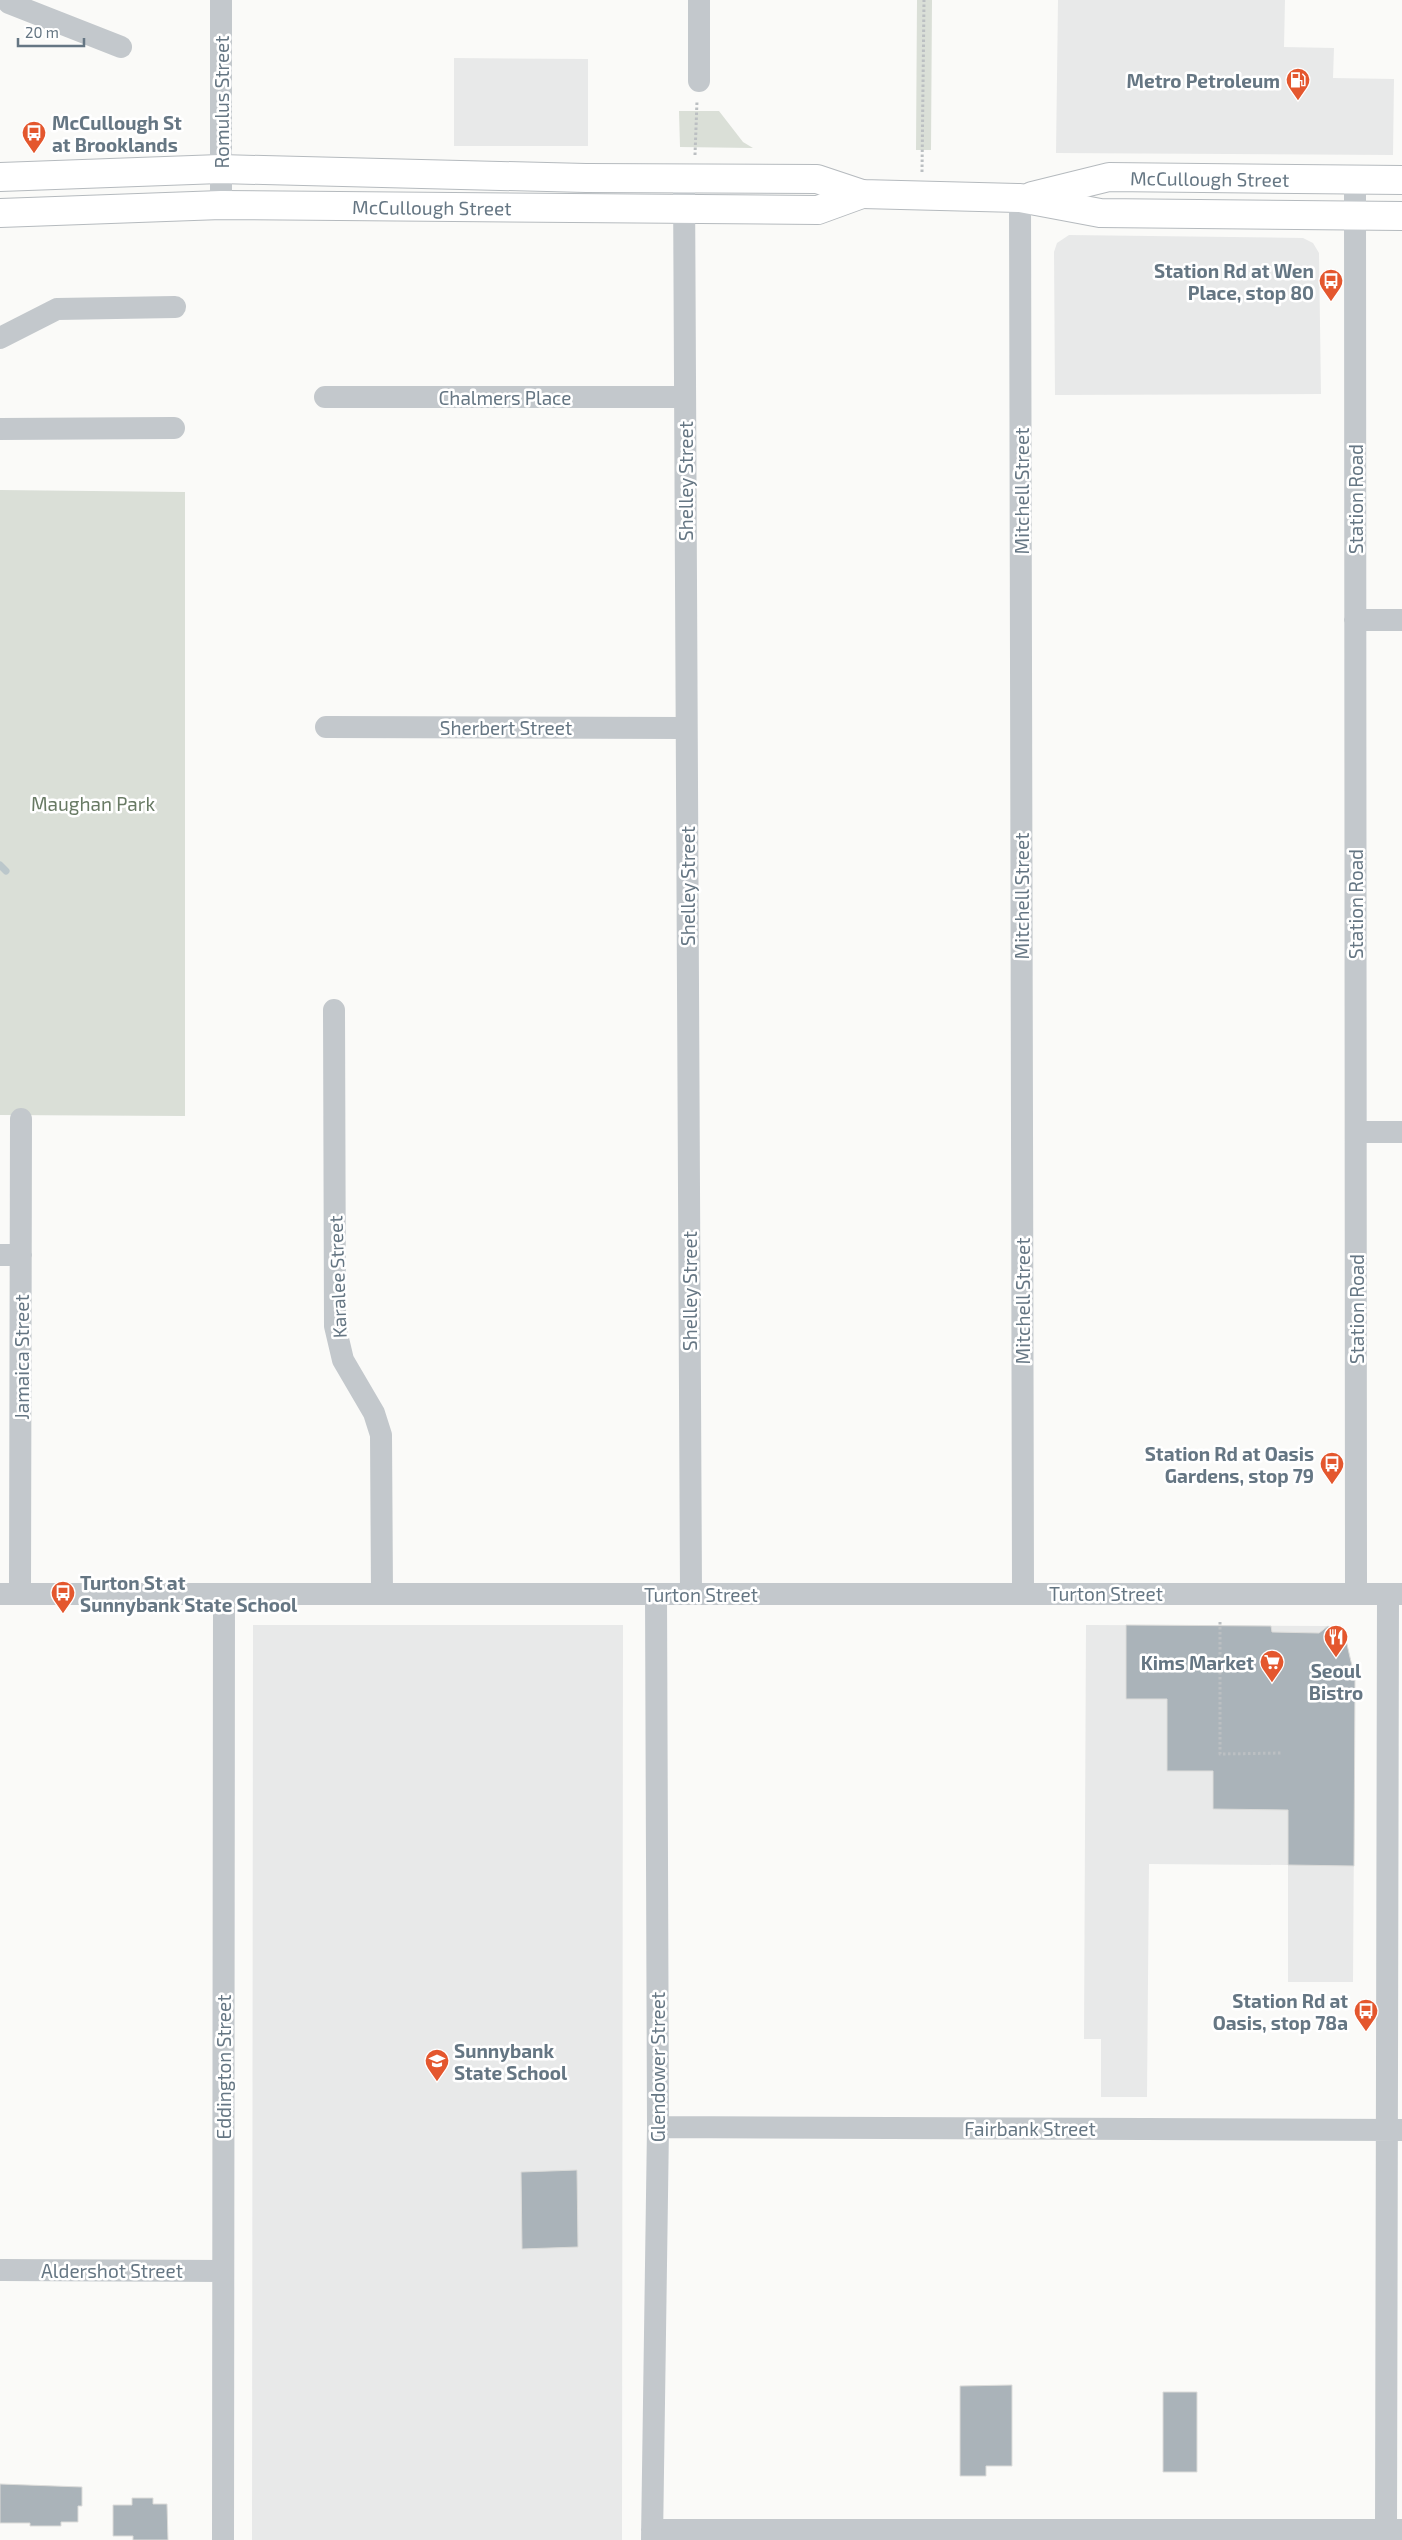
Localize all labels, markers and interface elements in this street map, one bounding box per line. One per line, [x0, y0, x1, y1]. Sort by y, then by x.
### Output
scale bar [18, 15, 84, 47]
text: 20 m [25, 23, 59, 41]
street label: Romulus Street [210, 35, 233, 169]
fuel station icon: Metro Petroleum [1285, 67, 1311, 101]
place label: Metro Petroleum [1127, 69, 1280, 92]
place label: McCullough St at Brooklands [52, 111, 182, 156]
bus stop icon: McCullough St at Brooklands [21, 120, 47, 154]
street label: McCullough Street [1130, 166, 1289, 190]
street label: McCullough Street [352, 195, 512, 219]
place label: Station Rd at Wen Place, stop 80 [1154, 259, 1314, 304]
bus stop icon: Station Rd at Wen Place, stop 80 [1318, 268, 1344, 302]
street label: Chalmers Place [439, 386, 571, 409]
street label: Shelley Street [674, 421, 697, 541]
street label: Mitchell Street [1010, 428, 1033, 555]
street label: Station Road [1344, 444, 1367, 554]
street label: Sherbert Street [440, 716, 572, 739]
park label: Maughan Park [31, 792, 155, 815]
street label: Shelley Street [676, 826, 699, 946]
street label: Mitchell Street [1010, 833, 1033, 960]
street label: Station Road [1344, 849, 1367, 959]
street label: Karalee Street [323, 1215, 351, 1339]
street label: Shelley Street [678, 1231, 701, 1351]
street label: Mitchell Street [1011, 1238, 1034, 1365]
street label: Station Road [1345, 1254, 1368, 1364]
street label: Jamaica Street [10, 1294, 33, 1420]
place label: Station Rd at Oasis Gardens, stop 79 [1145, 1442, 1314, 1487]
bus stop icon: Station Rd at Oasis Gardens, stop 79 [1319, 1451, 1345, 1485]
place label: Turton St at Sunnybank State School [80, 1571, 298, 1617]
bus stop icon: Turton St at Sunnybank State School [50, 1580, 76, 1614]
street label: Turton Street [1049, 1582, 1163, 1605]
street label: Turton Street [644, 1583, 758, 1606]
restaurant icon: Seoul Bistro [1323, 1624, 1349, 1658]
supermarket icon: Kims Market [1259, 1649, 1285, 1683]
place label: Kims Market [1141, 1651, 1254, 1674]
place label: Seoul Bistro [1309, 1659, 1363, 1704]
place label: Station Rd at Oasis, stop 78a [1213, 1989, 1348, 2034]
street label: Glendower Street [646, 1992, 669, 2142]
street label: Eddington Street [212, 1995, 235, 2139]
bus stop icon: Station Rd at Oasis, stop 78a [1353, 1998, 1379, 2032]
place label: Sunnybank State School [454, 2039, 568, 2084]
school or university icon: Sunnybank State School [424, 2048, 450, 2082]
street label: Fairbank Street [964, 2117, 1096, 2140]
street label: Aldershot Street [41, 2259, 183, 2282]

